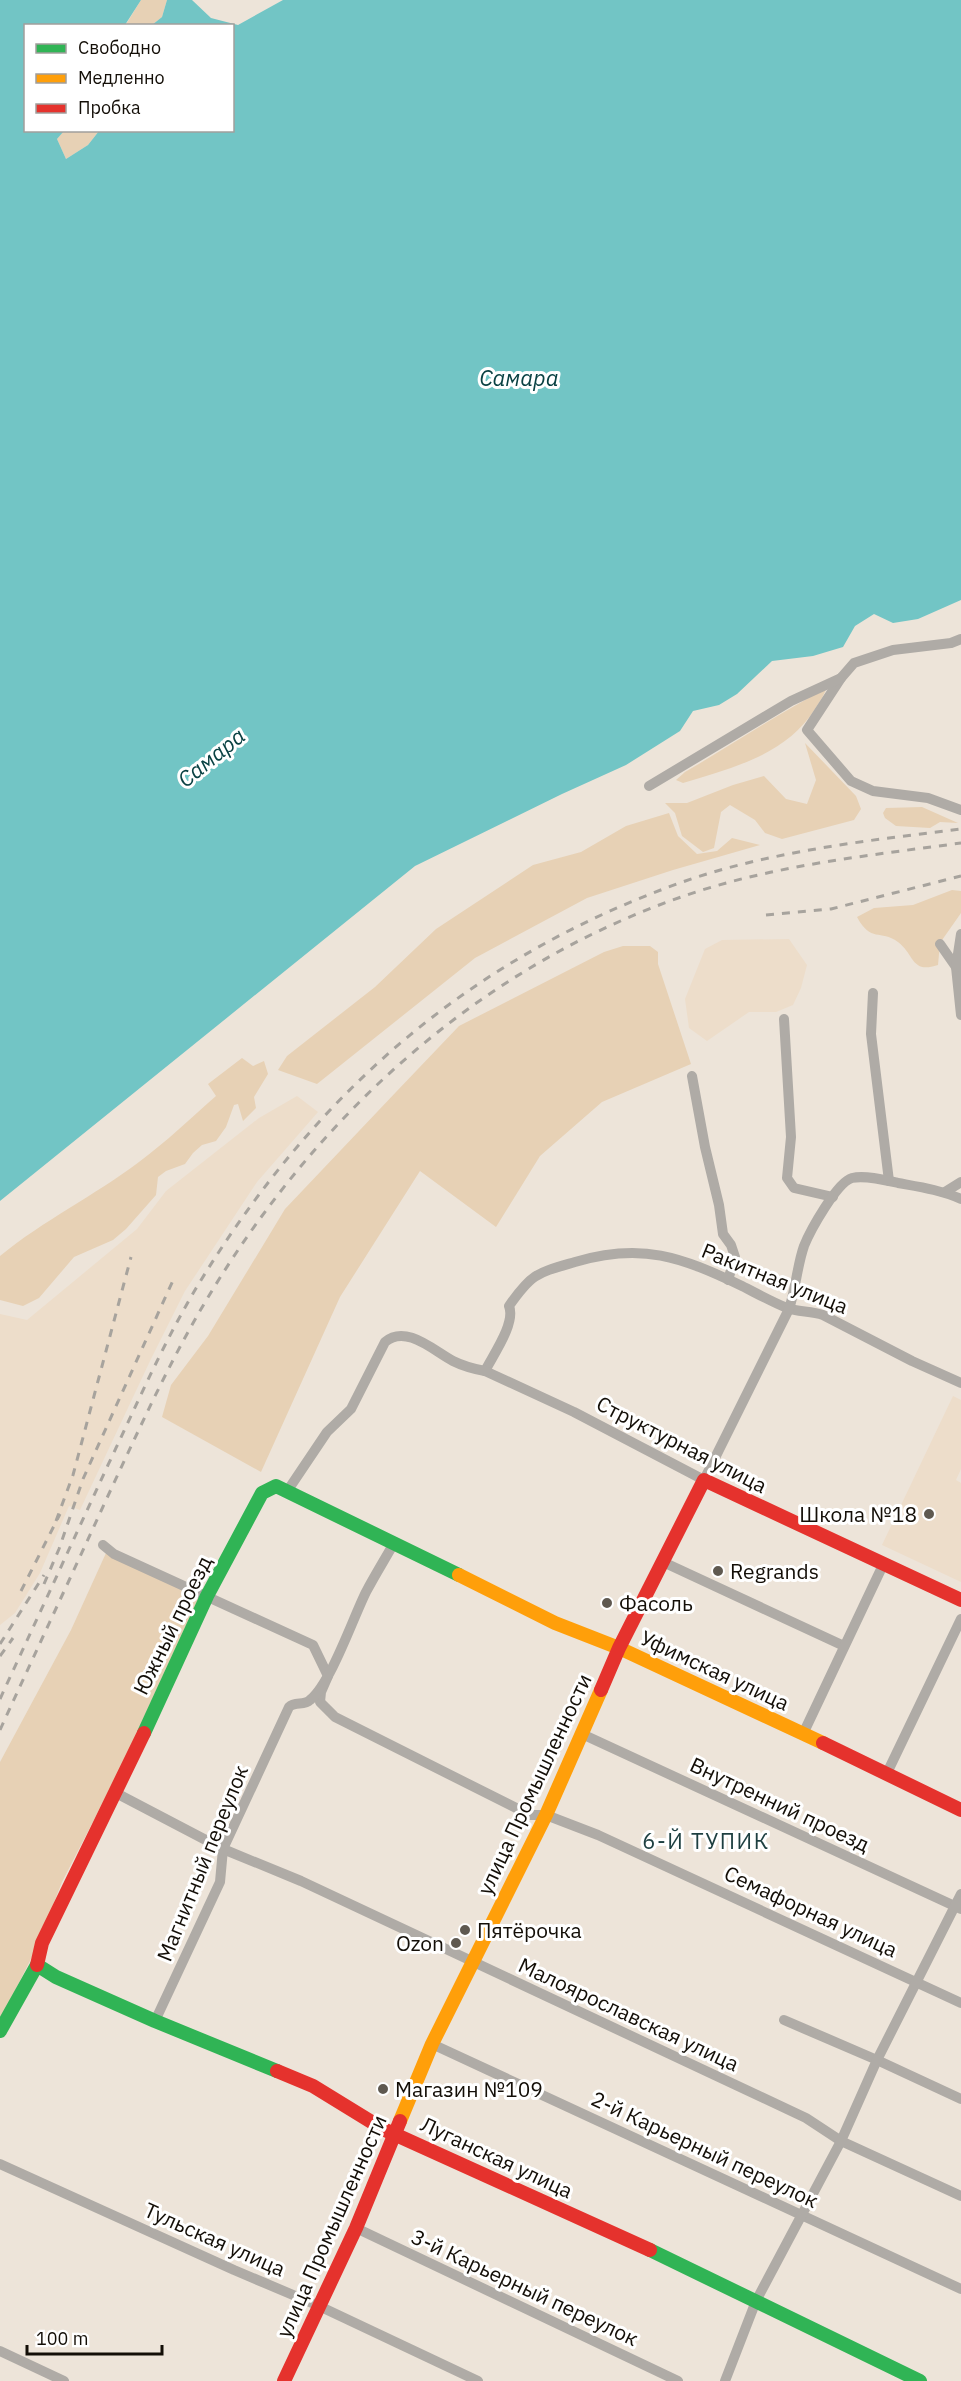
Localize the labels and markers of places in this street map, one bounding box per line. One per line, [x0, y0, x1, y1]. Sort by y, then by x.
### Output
place label: Школа №18 [799, 1500, 917, 1528]
marker: Школа №18 [922, 1507, 936, 1521]
place label: Regrands [730, 1557, 819, 1585]
marker: Regrands [711, 1564, 725, 1578]
place label: Фасоль [619, 1589, 693, 1617]
marker: Фасоль [600, 1596, 614, 1610]
place label: Пятёрочка [477, 1916, 582, 1944]
marker: Пятёрочка [458, 1923, 472, 1937]
place label: Ozon [396, 1929, 444, 1957]
marker: Ozon [449, 1936, 463, 1950]
place label: Магазин №109 [395, 2075, 543, 2103]
marker: Магазин №109 [376, 2082, 390, 2096]

